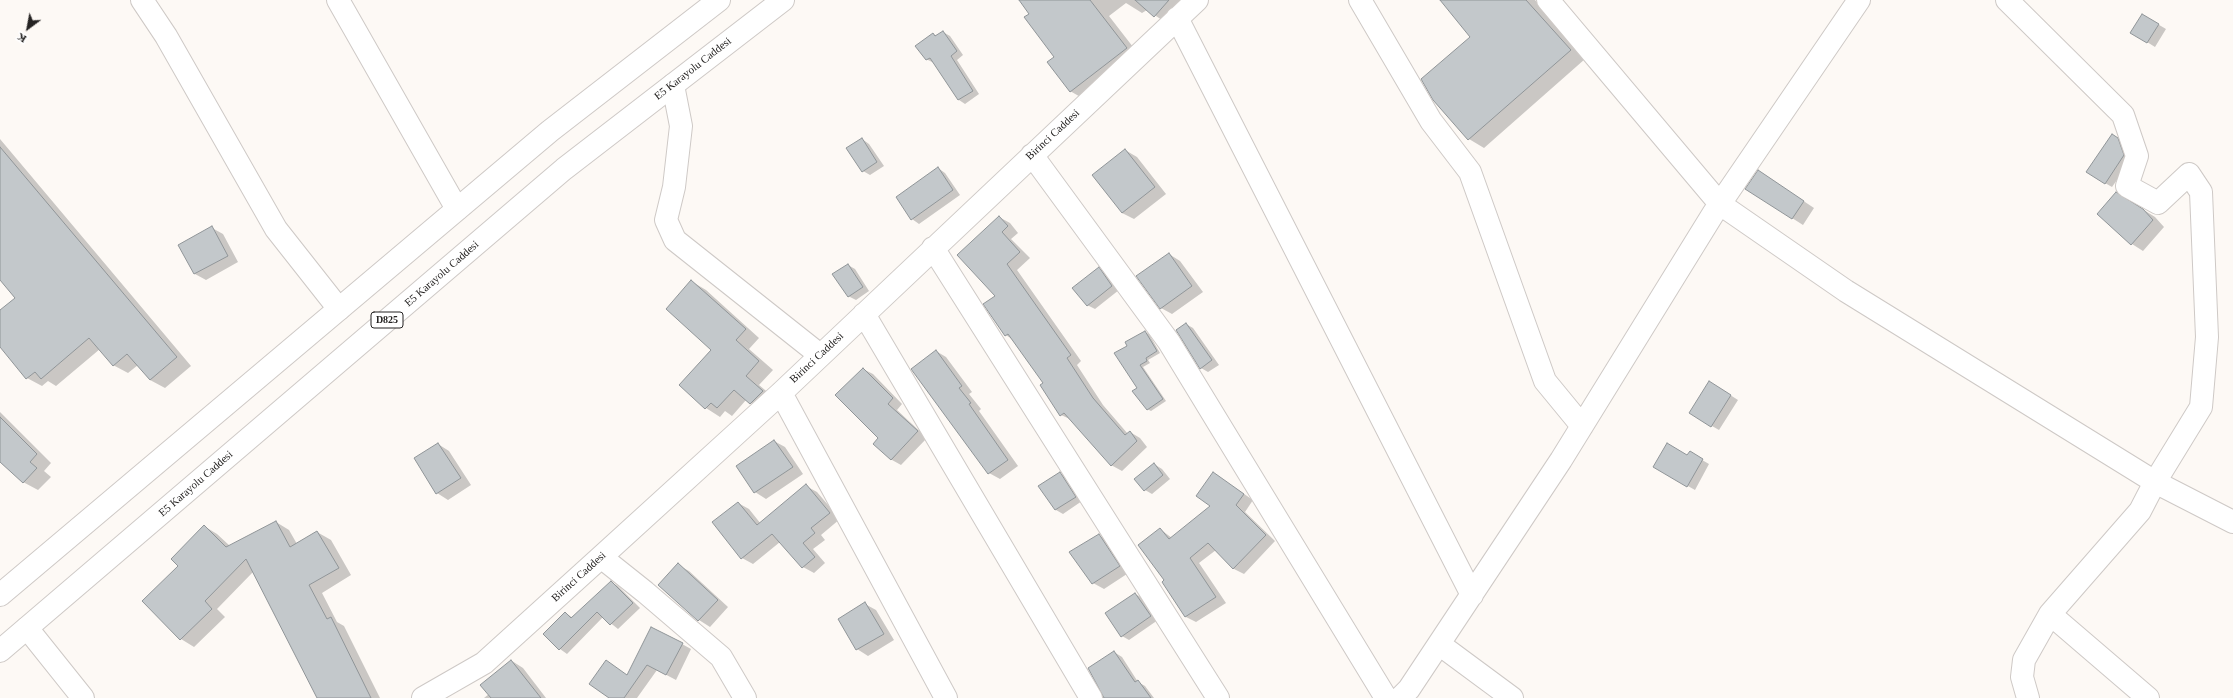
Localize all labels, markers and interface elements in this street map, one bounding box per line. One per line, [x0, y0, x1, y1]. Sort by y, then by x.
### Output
north arrow [8, 8, 48, 48]
text: K [15, 31, 28, 46]
street label: E5 Karayolu Caddesi [652, 35, 734, 103]
street label: Birinci Caddesi [1023, 107, 1083, 163]
street label: E5 Karayolu Caddesi [402, 238, 482, 310]
road number: D825 [371, 312, 403, 328]
street label: Birinci Caddesi [787, 330, 847, 386]
street label: E5 Karayolu Caddesi [156, 448, 236, 520]
street label: Birinci Caddesi [549, 549, 609, 605]

